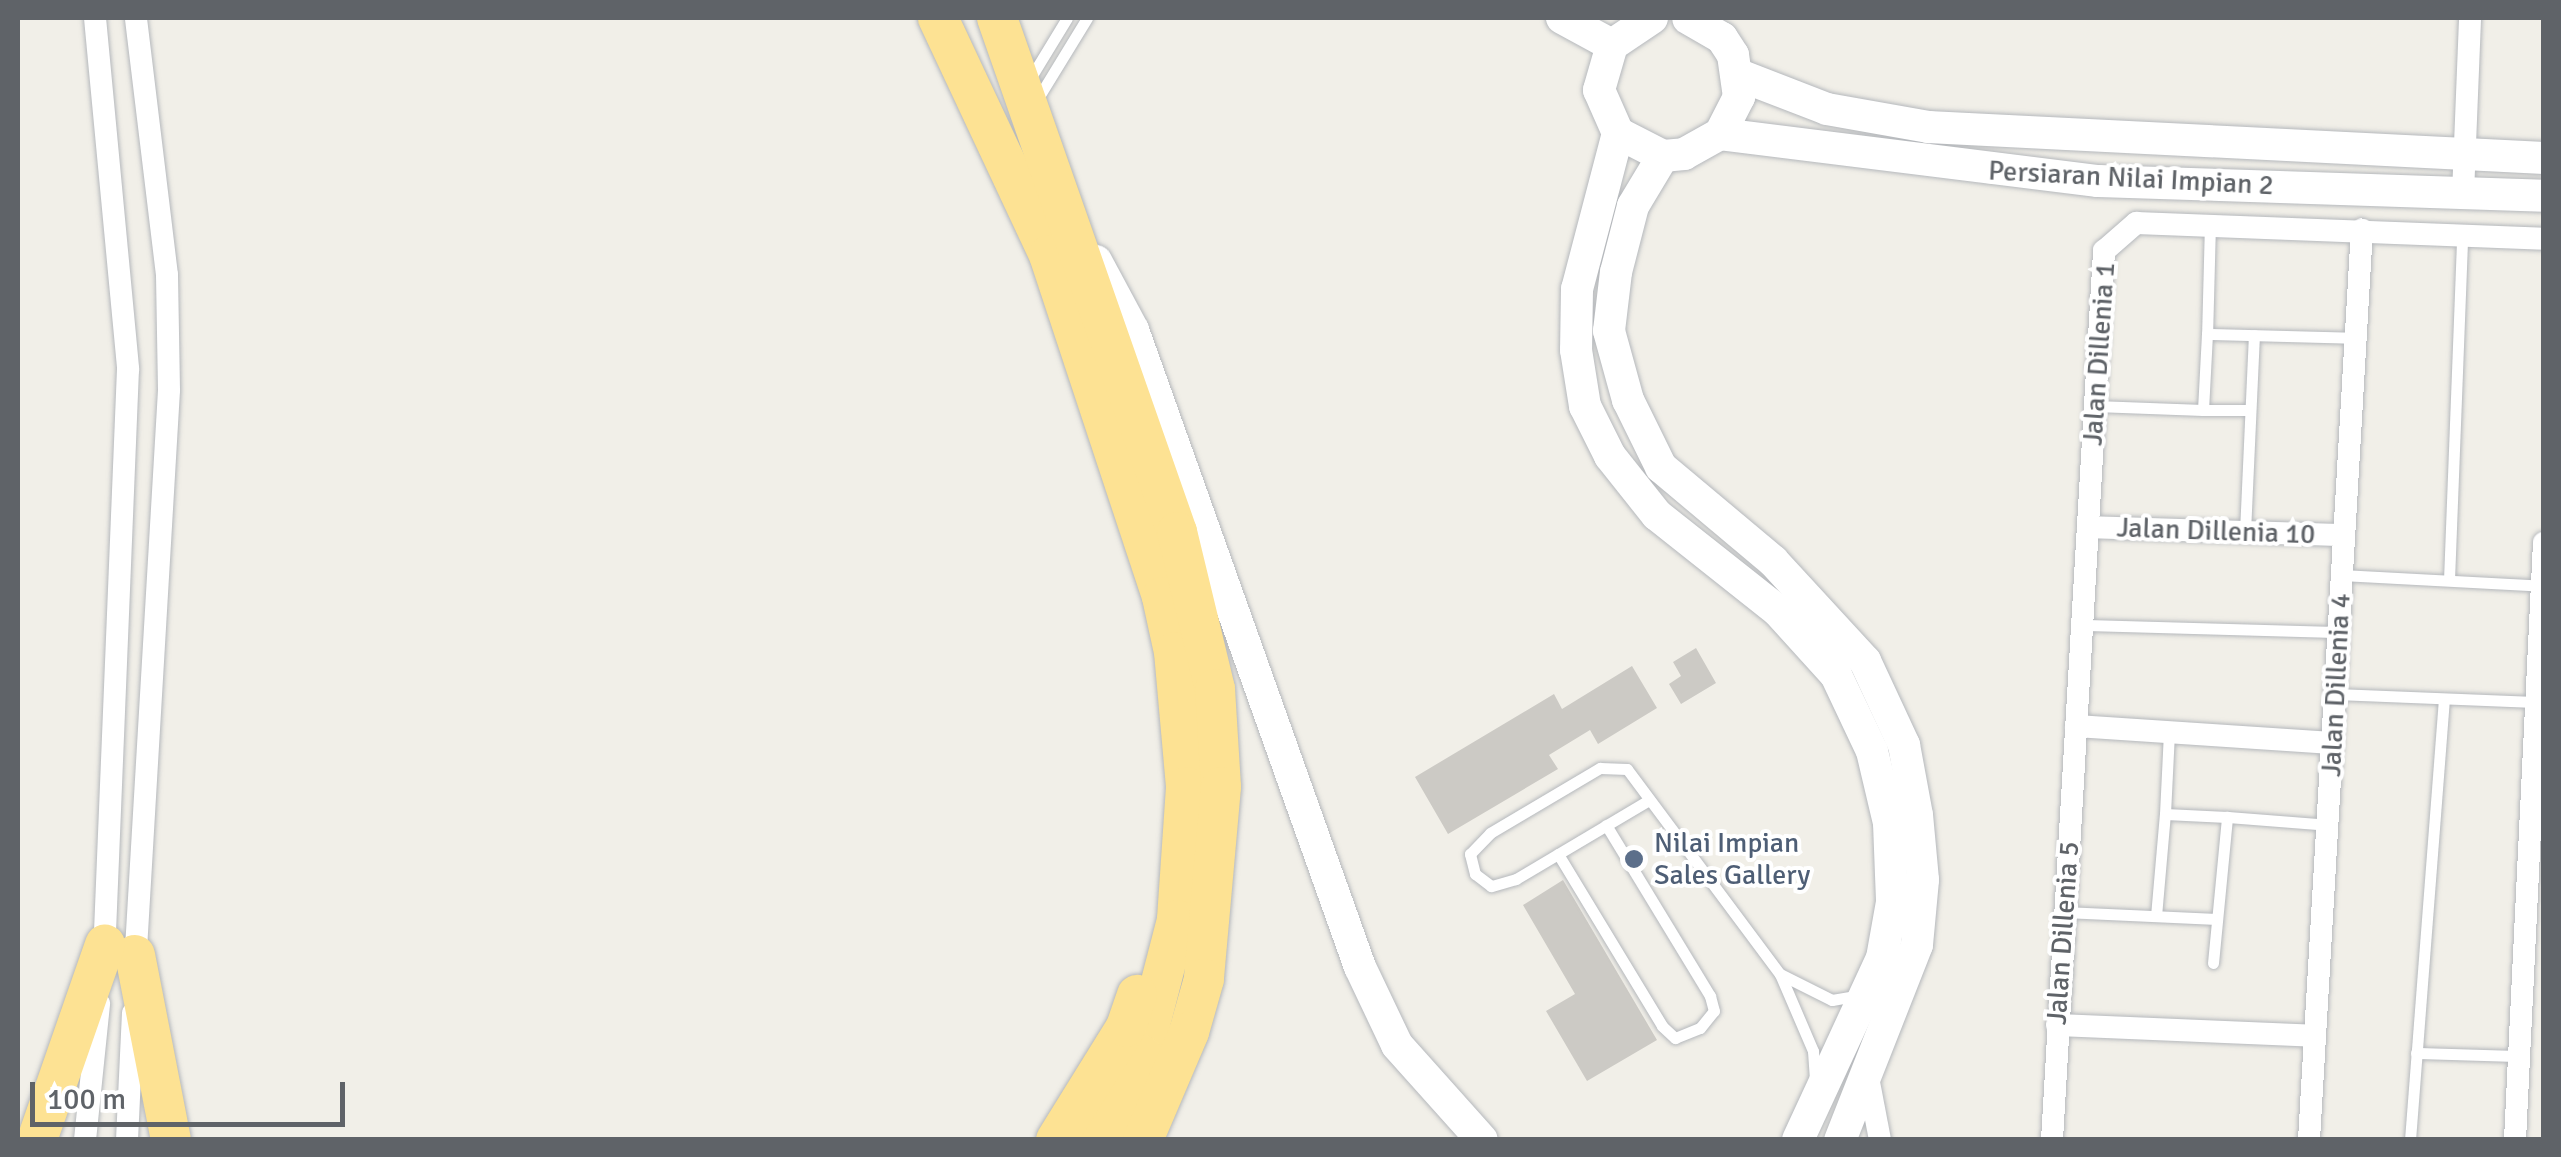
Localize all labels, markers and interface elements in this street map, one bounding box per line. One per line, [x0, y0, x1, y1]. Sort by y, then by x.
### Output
street label: Persiaran Nilai Impian 2 [1987, 154, 2275, 202]
street label: Jalan Dillenia 1 [2076, 261, 2122, 447]
street label: Jalan Dillenia 10 [2116, 511, 2316, 551]
street label: Jalan Dillenia 4 [2314, 592, 2358, 778]
place label: Nilai Impian Sales Gallery [1654, 826, 1810, 892]
street label: Jalan Dillenia 5 [2040, 840, 2086, 1026]
marker: Nilai Impian Sales Gallery [1623, 848, 1645, 870]
scale bar [35, 1062, 350, 1124]
text: 100 m [47, 1081, 126, 1118]

